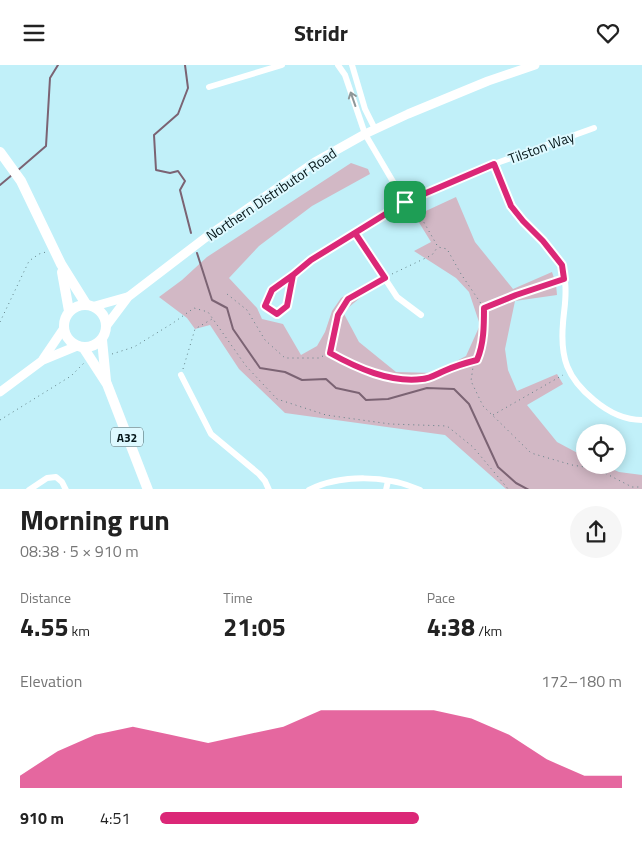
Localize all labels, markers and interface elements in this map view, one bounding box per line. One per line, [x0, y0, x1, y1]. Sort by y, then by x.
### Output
text: Stridr [294, 16, 348, 50]
icon: menu [20, 19, 48, 47]
icon: heart [594, 19, 622, 47]
one-way arrow [348, 92, 357, 107]
street label: Tilston Way [505, 125, 577, 169]
street label: Northern Distributor Road [202, 142, 340, 246]
pin [384, 181, 426, 223]
icon: arrive [391, 188, 419, 216]
map controls [576, 424, 626, 474]
button: locate [576, 424, 626, 474]
road number: A32 [111, 427, 143, 447]
text: Morning run [20, 498, 170, 541]
button: share [570, 506, 622, 558]
text: 08:38 · 5 × 910 m [20, 539, 139, 563]
text: Distance [20, 587, 71, 608]
text: Time [223, 587, 253, 608]
text: Pace [427, 587, 455, 608]
text: 4.55 [20, 608, 68, 646]
text: 21:05 [223, 608, 286, 646]
text: 4:38 [427, 608, 475, 646]
text: km [68, 620, 90, 641]
text: /km [475, 620, 502, 641]
text: Elevation [20, 669, 82, 693]
text: 172–180 m [541, 669, 622, 693]
text: 910 m [20, 806, 64, 830]
text: 4:51 [100, 806, 130, 830]

